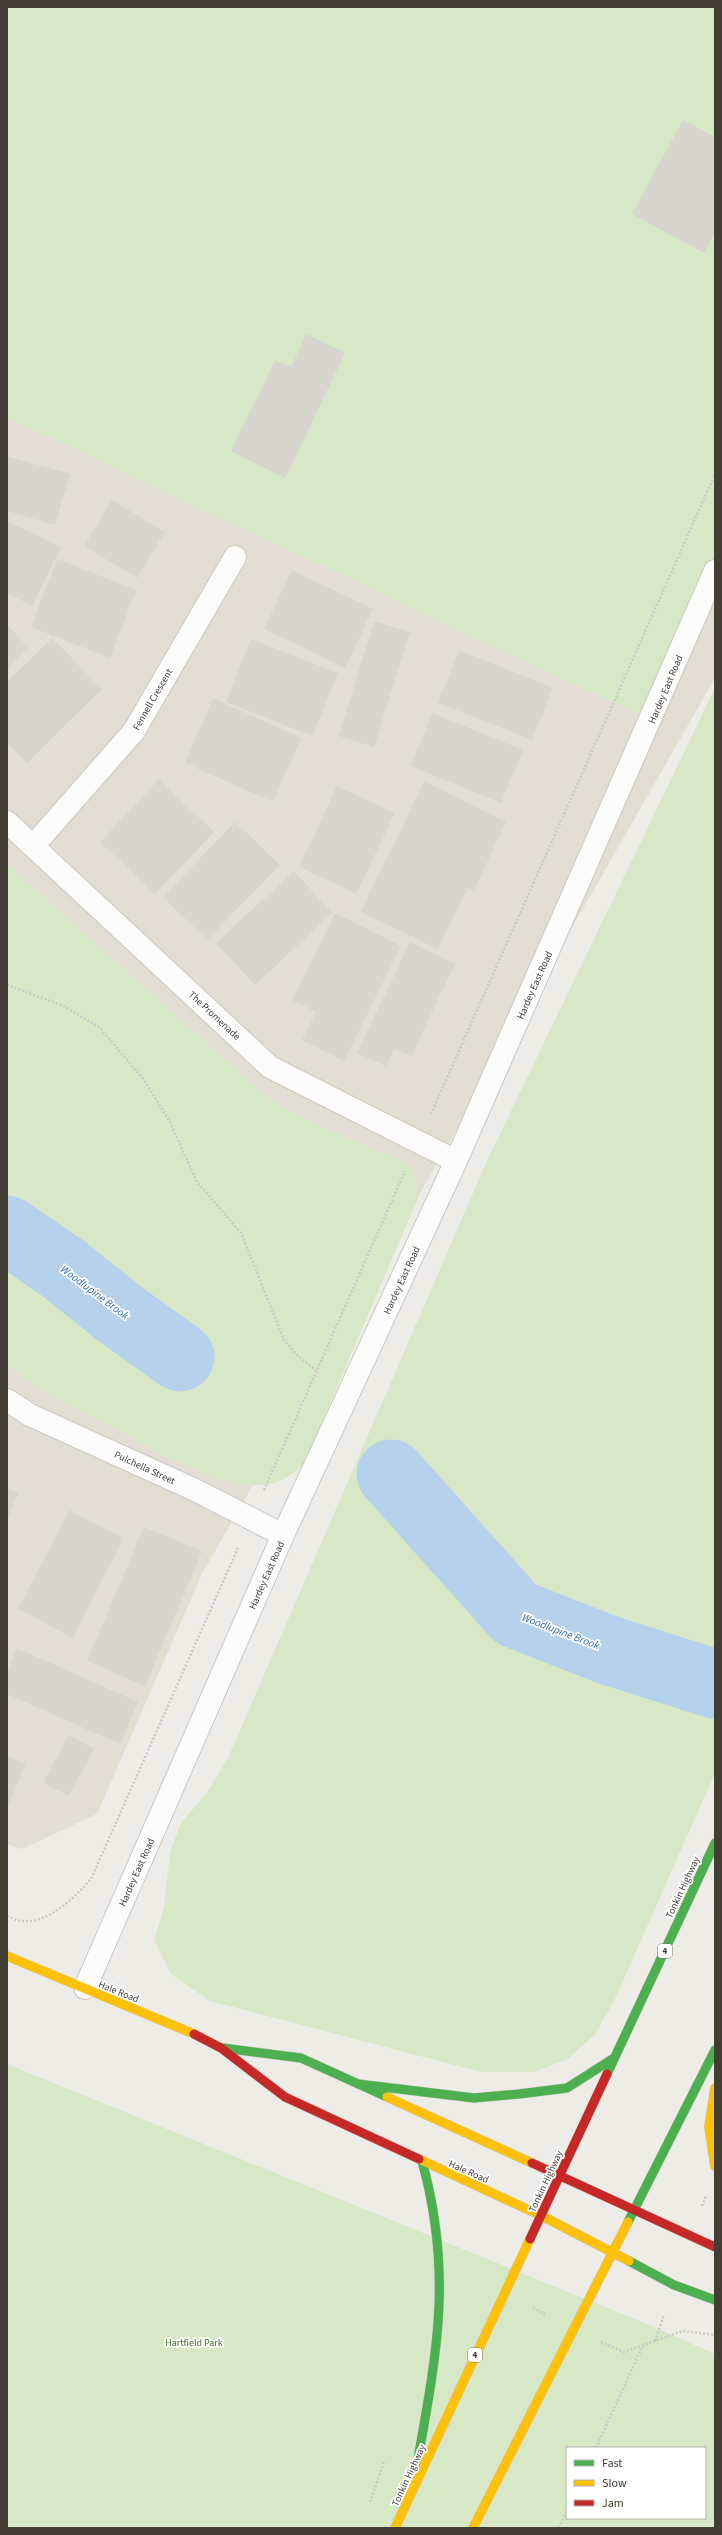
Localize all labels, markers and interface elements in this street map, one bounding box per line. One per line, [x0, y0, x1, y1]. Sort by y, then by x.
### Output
street label: Hardey East Road [645, 653, 687, 726]
street label: Fennell Crescent [130, 666, 177, 733]
street label: Hardey East Road [514, 949, 556, 1022]
street label: The Promenade [185, 988, 243, 1044]
street label: Hardey East Road [380, 1244, 424, 1317]
water label: Woodlupine Brook [57, 1262, 133, 1324]
street label: Pulchella Street [112, 1448, 178, 1488]
street label: Hardey East Road [246, 1539, 288, 1612]
water label: Woodlupine Brook [520, 1610, 603, 1653]
street label: Hardey East Road [116, 1836, 158, 1909]
street label: Tonkin Highway [662, 1854, 703, 1921]
road number: 4 [658, 1944, 672, 1958]
street label: Hale Road [96, 1977, 141, 2006]
street label: Tonkin Highway [525, 2148, 566, 2215]
street label: Hale Road [446, 2157, 491, 2187]
park label: Hartfield Park [165, 2336, 223, 2350]
road number: 4 [468, 2348, 482, 2362]
street label: Tonkin Highway [388, 2442, 429, 2509]
legend [566, 2447, 706, 2519]
text: Fast [602, 2455, 622, 2472]
text: Slow [602, 2475, 627, 2492]
text: Jam [602, 2495, 624, 2512]

